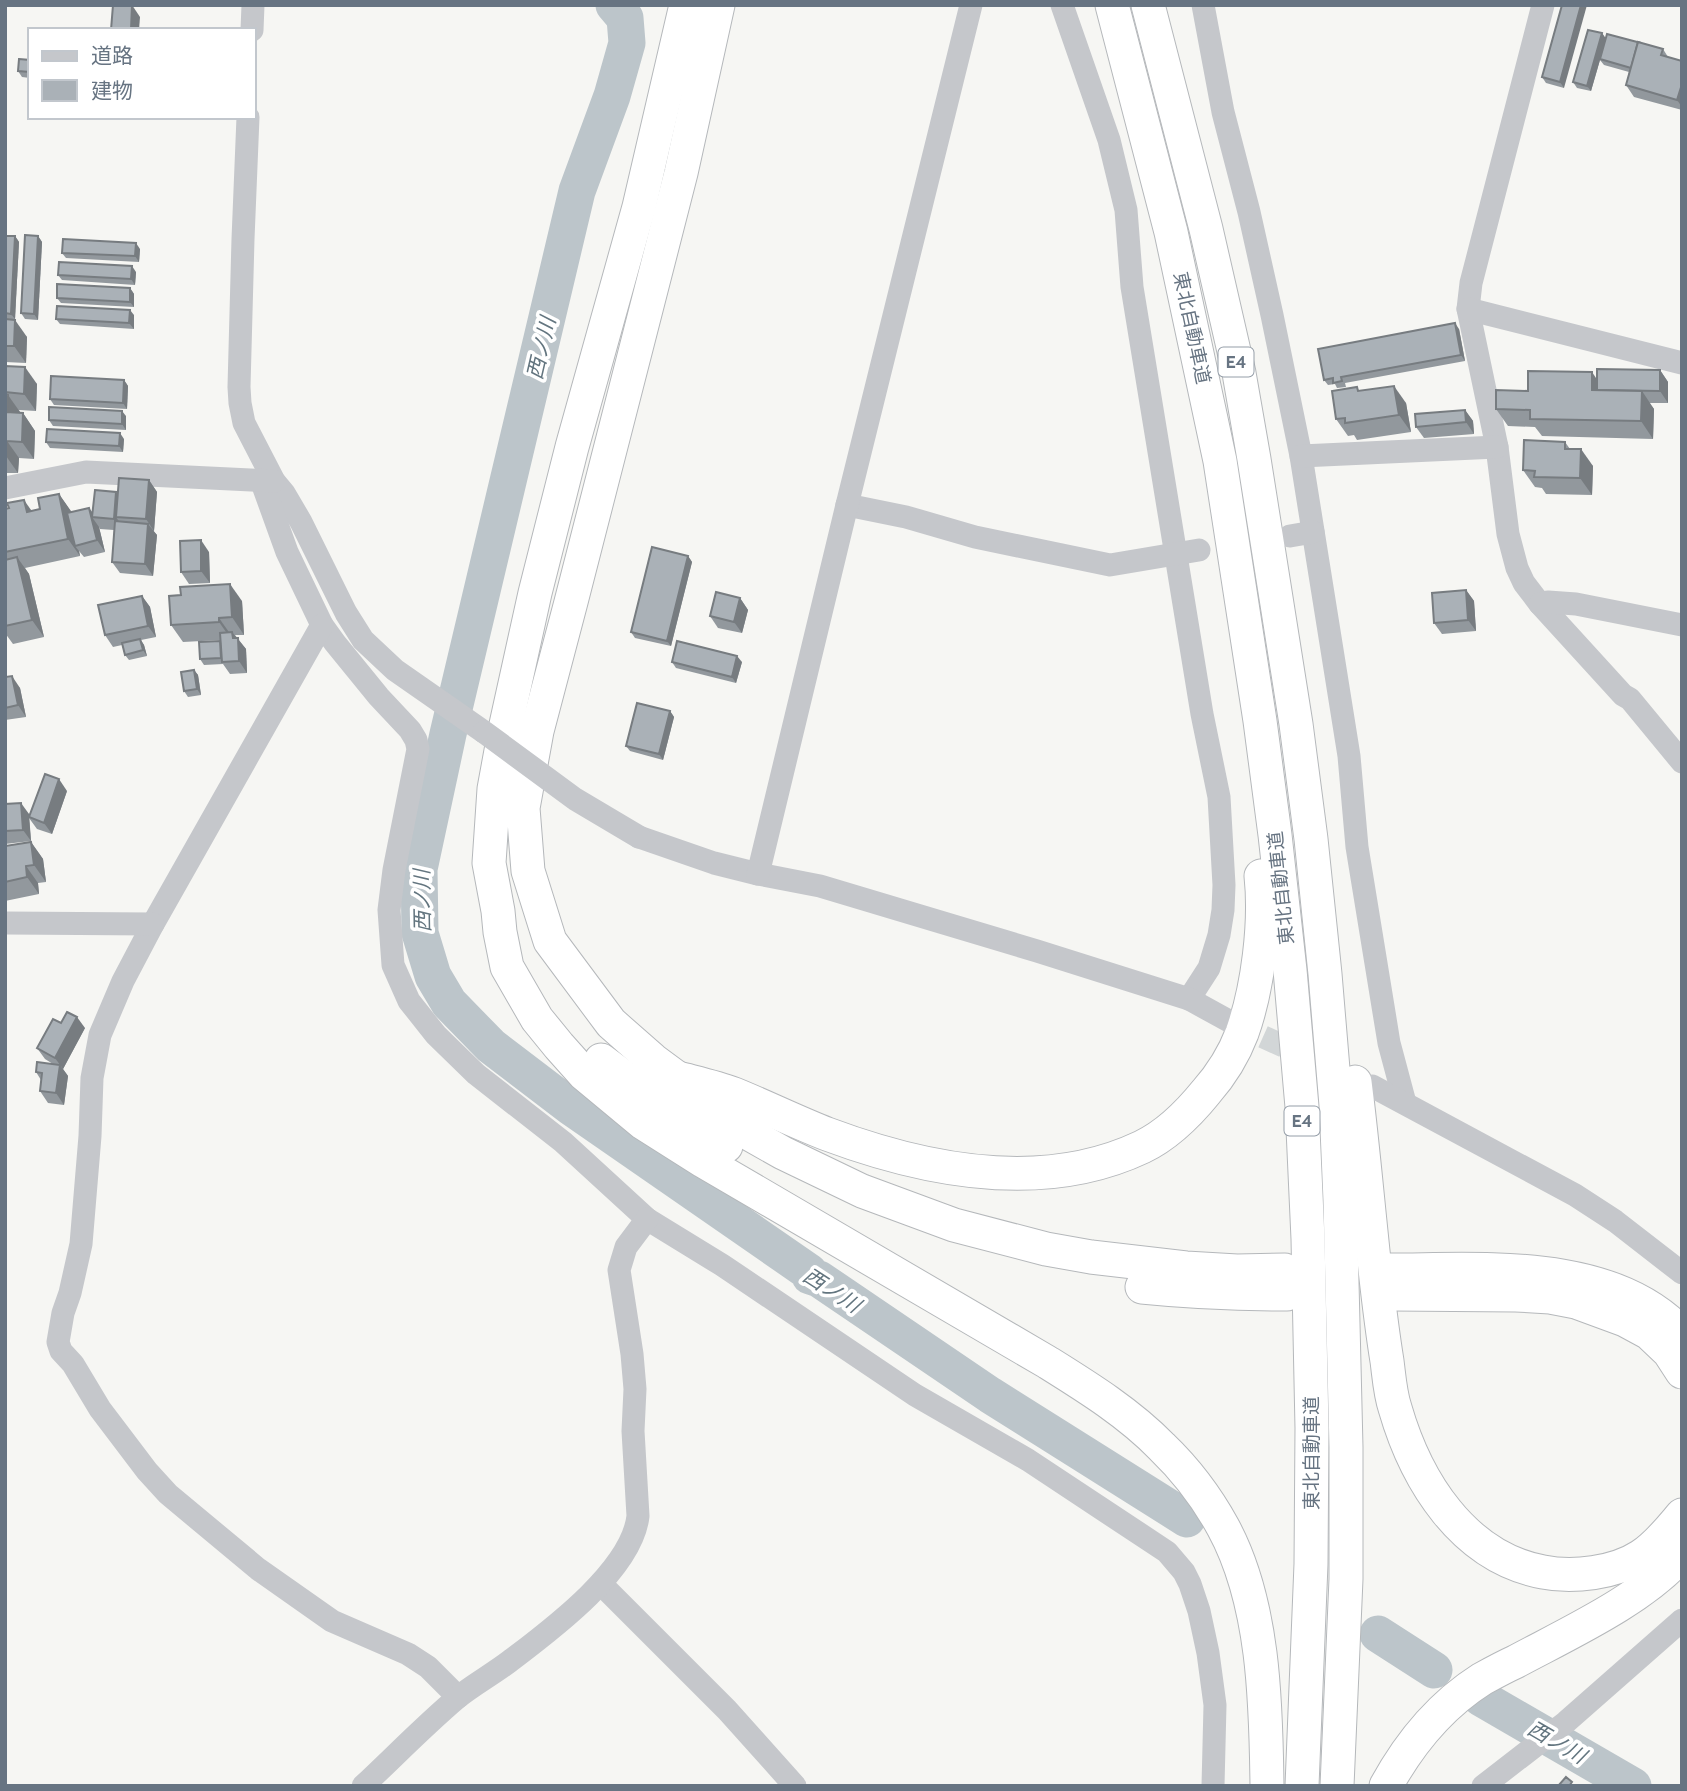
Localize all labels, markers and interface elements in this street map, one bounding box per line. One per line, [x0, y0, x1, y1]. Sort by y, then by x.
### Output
legend [28, 28, 256, 119]
text: 道路 [91, 43, 133, 68]
text: 建物 [91, 78, 133, 103]
street label: 東北自動車道 [1169, 270, 1215, 386]
water label: 西ノ川 [522, 313, 561, 382]
road number: E4 [1218, 348, 1254, 376]
street label: 東北自動車道 [1264, 830, 1298, 946]
water label: 西ノ川 [409, 867, 435, 933]
road number: E4 [1284, 1106, 1320, 1136]
water label: 西ノ川 [799, 1262, 867, 1319]
street label: 東北自動車道 [1300, 1396, 1323, 1510]
water label: 西ノ川 [1523, 1715, 1592, 1770]

